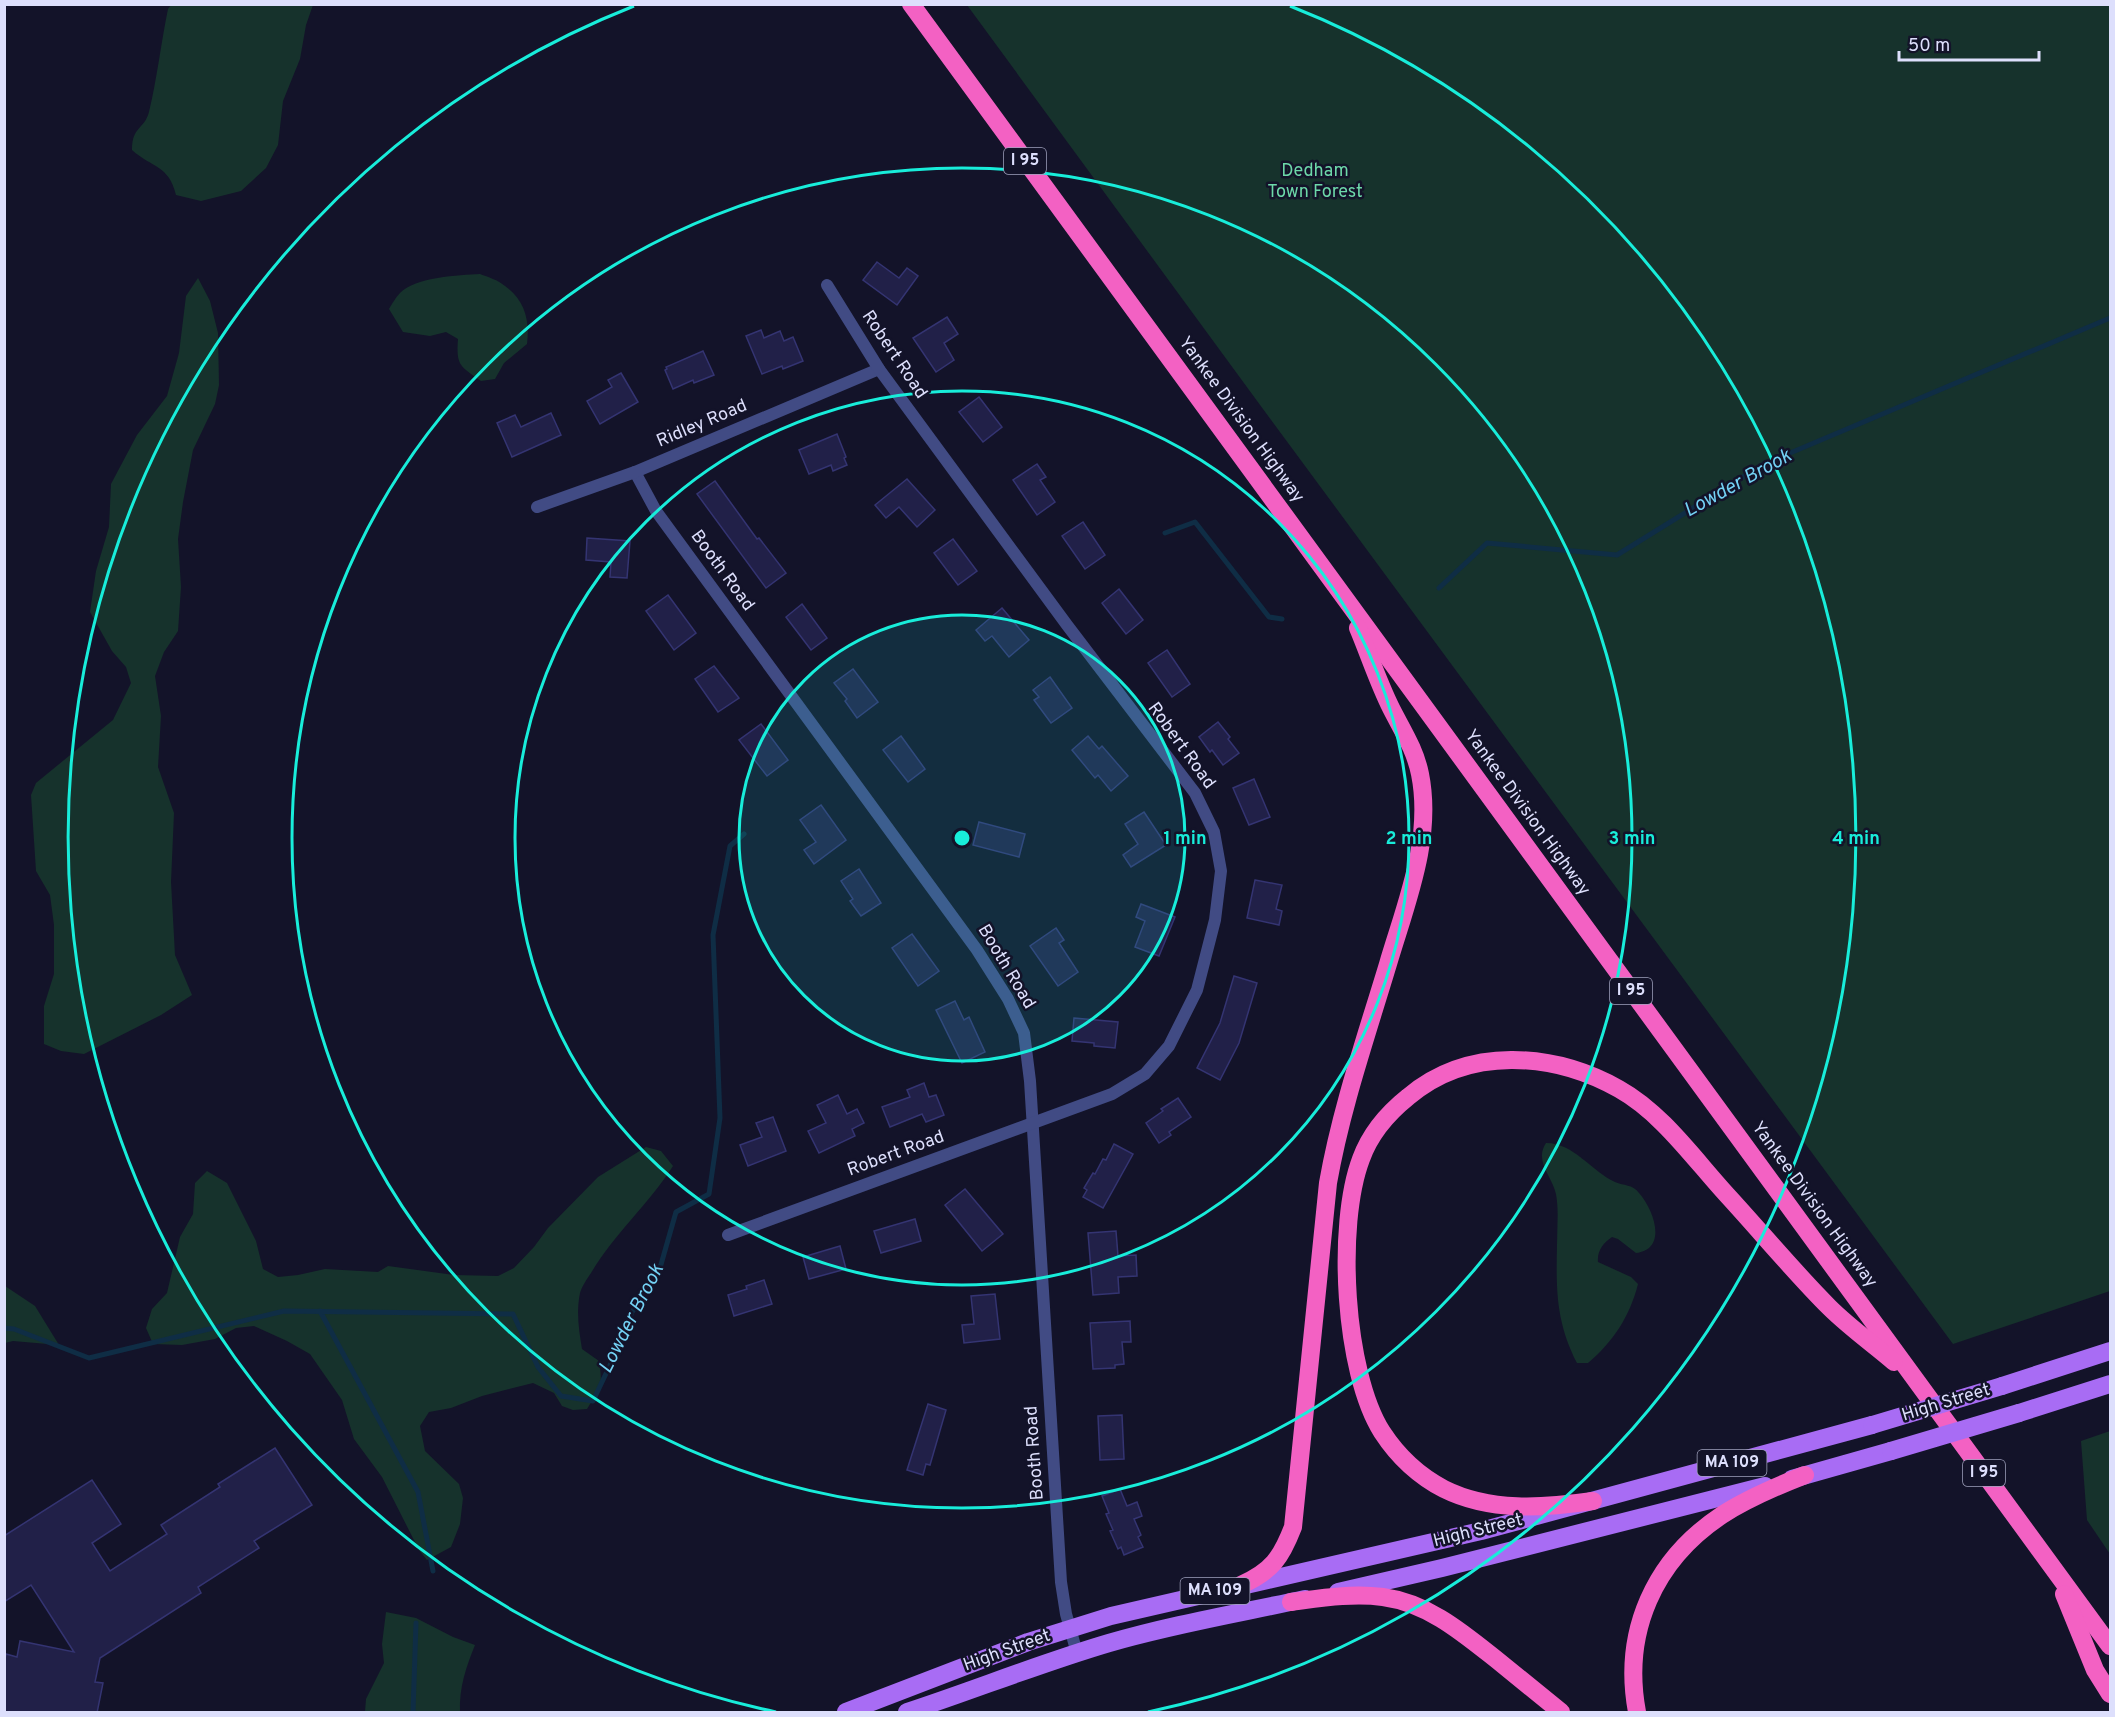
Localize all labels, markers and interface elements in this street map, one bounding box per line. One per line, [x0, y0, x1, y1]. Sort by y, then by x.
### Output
scale bar [1899, 24, 2038, 62]
text: 50 m [1908, 35, 1950, 58]
road number: I 95 [1004, 148, 1046, 174]
park label: Dedham Town Forest [1267, 160, 1363, 204]
street label: Robert Road [856, 306, 932, 404]
street label: Yankee Division Highway [1173, 332, 1309, 508]
street label: Ridley Road [653, 395, 751, 453]
water label: Lowder Brook [1680, 443, 1797, 524]
street label: Booth Road [685, 526, 759, 616]
street label: Robert Road [1142, 698, 1220, 794]
street label: Yankee Division Highway [1459, 725, 1595, 901]
centre of rings [952, 828, 972, 848]
text: 1 min [1163, 828, 1207, 851]
text: 2 min [1385, 828, 1433, 851]
text: 3 min [1609, 828, 1655, 851]
text: 4 min [1832, 828, 1880, 851]
street label: Booth Road [972, 921, 1040, 1013]
road number: I 95 [1610, 978, 1652, 1004]
street label: Yankee Division Highway [1746, 1117, 1882, 1293]
street label: Robert Road [844, 1126, 948, 1182]
water label: Lowder Brook [593, 1259, 671, 1378]
street label: High Street [1899, 1379, 1993, 1427]
street label: Booth Road [1020, 1405, 1050, 1501]
road number: MA 109 [1698, 1450, 1766, 1476]
road number: I 95 [1963, 1460, 2005, 1486]
street label: High Street [1431, 1509, 1525, 1553]
road number: MA 109 [1180, 1578, 1250, 1604]
street label: High Street [960, 1625, 1054, 1677]

